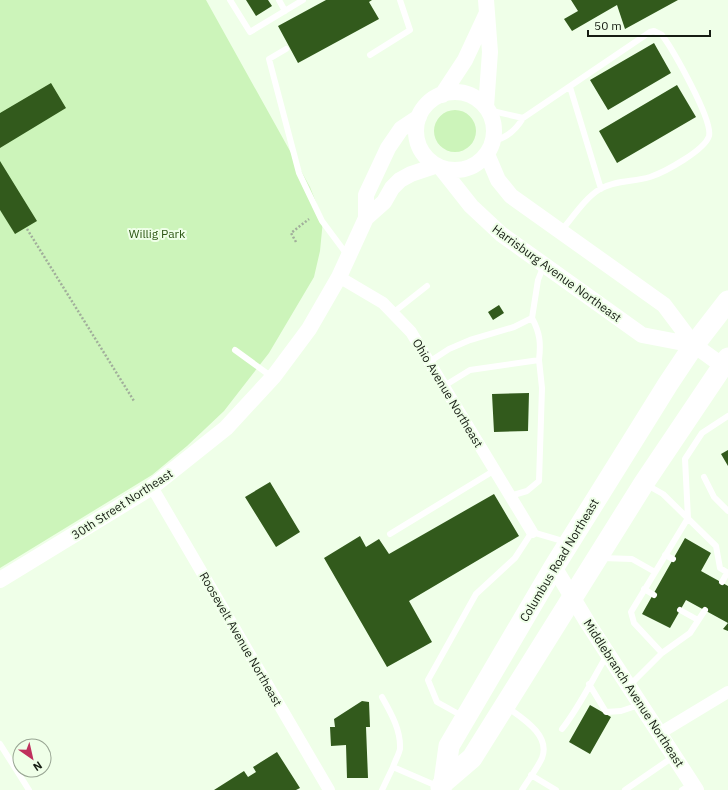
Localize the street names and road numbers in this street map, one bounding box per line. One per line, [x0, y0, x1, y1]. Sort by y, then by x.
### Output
street label: Harrisburg Avenue Northeast [489, 221, 625, 325]
street label: Ohio Avenue Northeast [410, 336, 486, 450]
street label: 30th Street Northeast [69, 466, 175, 542]
street label: Columbus Road Northeast [516, 496, 602, 624]
street label: Roosevelt Avenue Northeast [196, 569, 286, 709]
street label: Middlebranch Avenue Northeast [581, 616, 687, 770]

